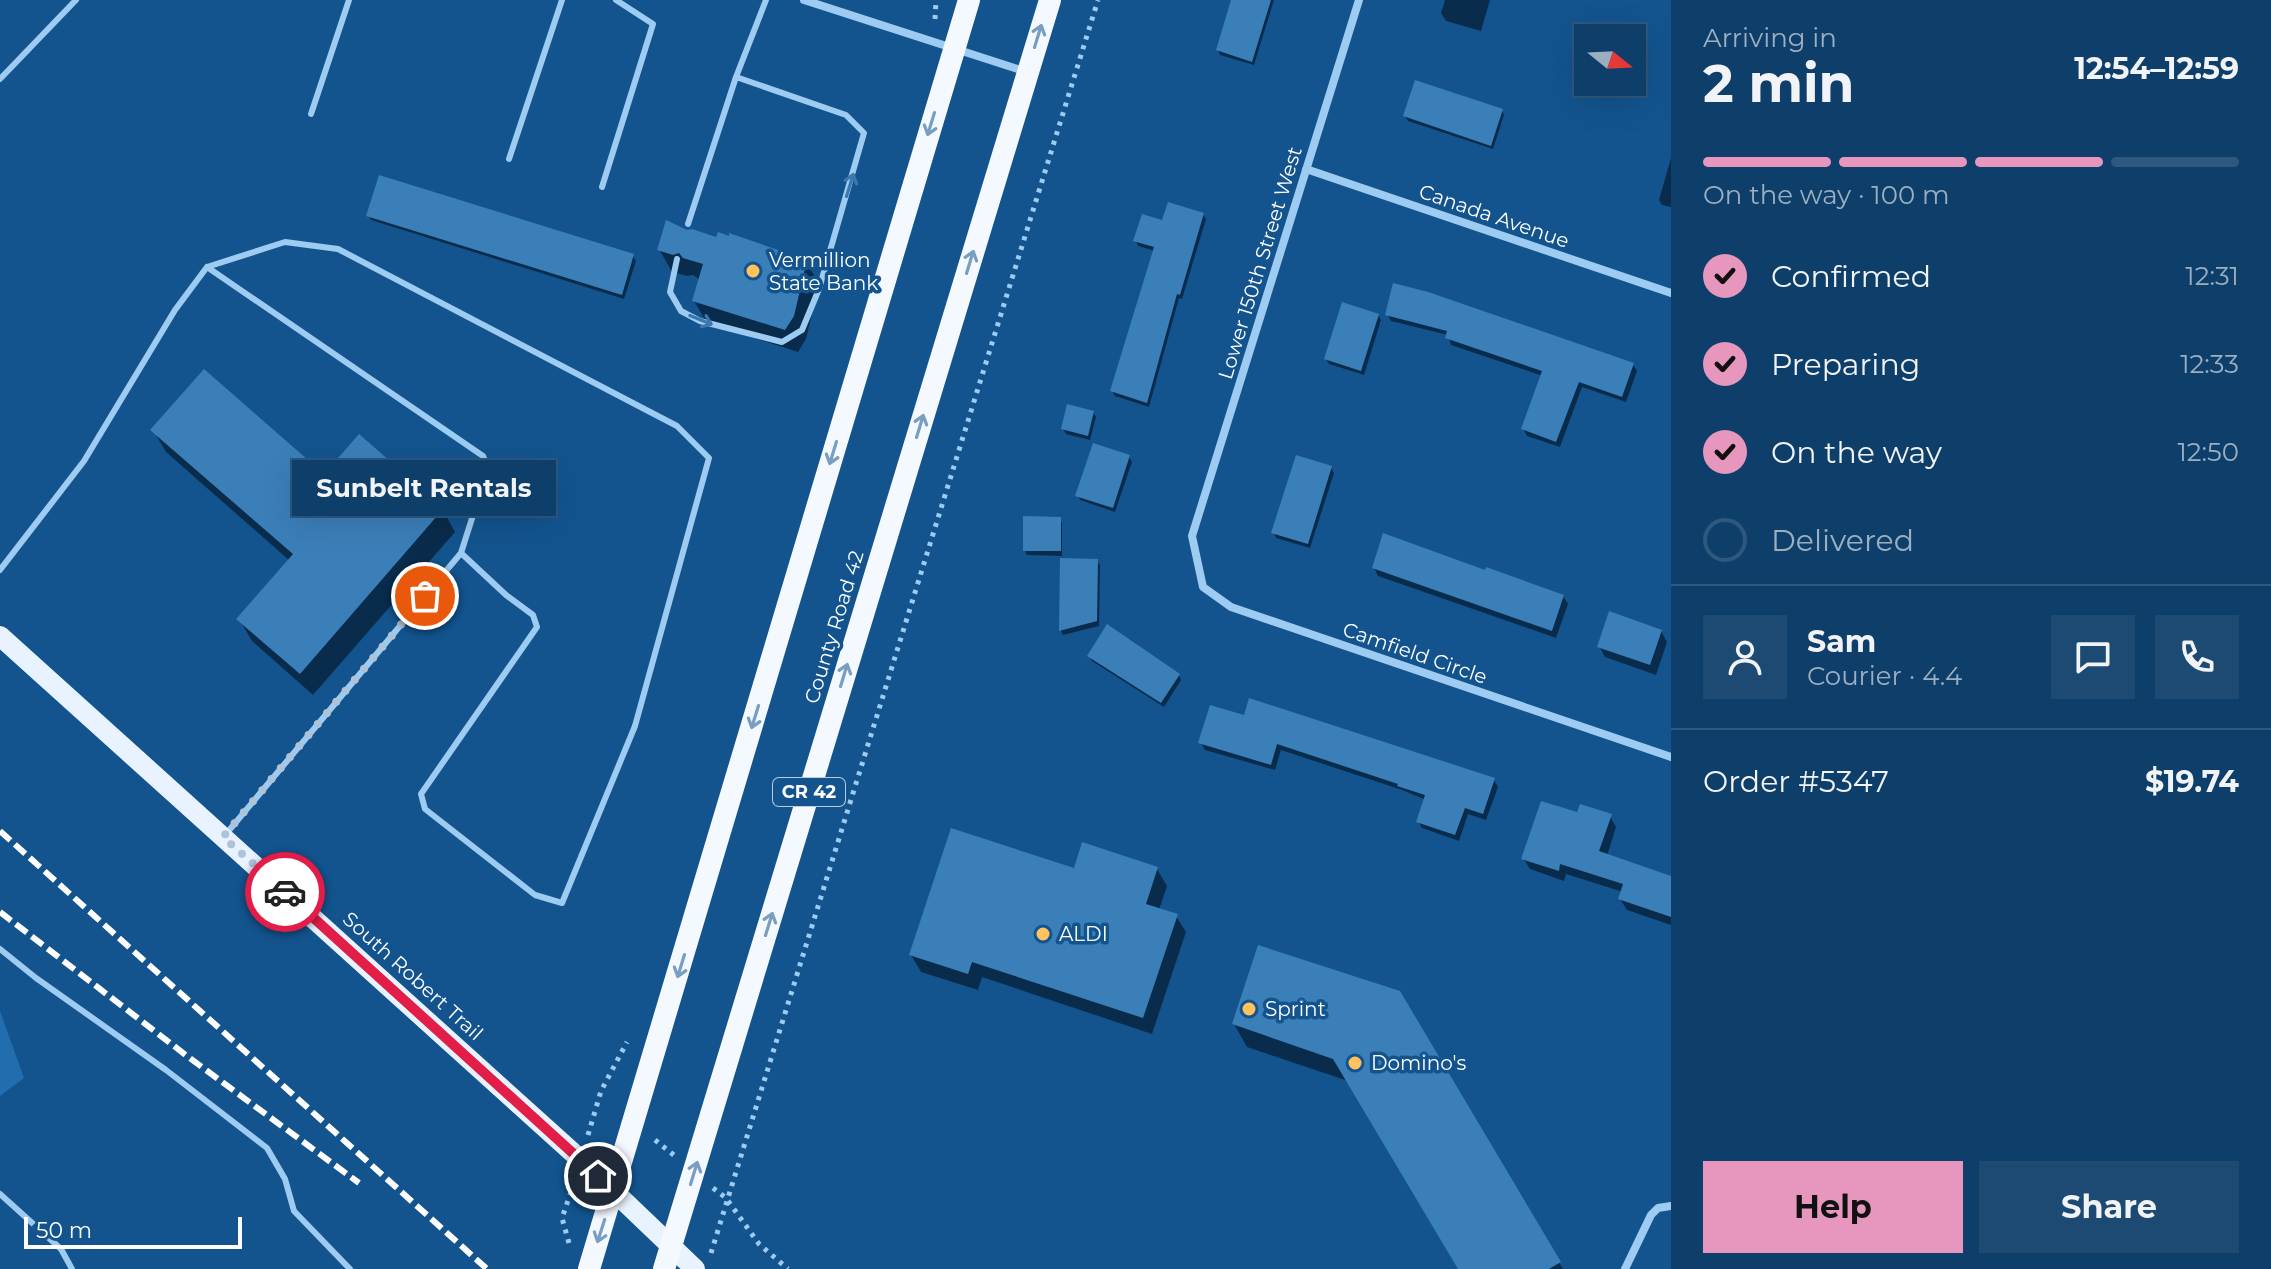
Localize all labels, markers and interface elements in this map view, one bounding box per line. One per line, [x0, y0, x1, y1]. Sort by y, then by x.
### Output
text: Arriving in [1703, 22, 1837, 54]
one-way arrow [1032, 24, 1047, 49]
north arrow [1574, 24, 1646, 96]
map controls [1574, 24, 1646, 96]
text: 12:54–12:59 [2074, 50, 2239, 87]
text: 2 min [1703, 52, 1855, 115]
one-way arrow [923, 110, 938, 136]
street label: Lower 150th Street West [1213, 144, 1307, 382]
one-way arrow [843, 173, 858, 199]
street label: Canada Avenue [1416, 179, 1572, 253]
text: On the way · 100 m [1703, 179, 1950, 211]
place label: Vermillion State Bank [769, 248, 878, 295]
one-way arrow [963, 250, 978, 276]
icon: check [1703, 254, 1747, 298]
text: Confirmed [1771, 258, 1931, 295]
text: 12:31 [2185, 260, 2239, 292]
marker: Vermillion State Bank [744, 262, 762, 280]
one-way arrow [688, 314, 713, 328]
icon: check [1703, 342, 1747, 386]
text: Preparing [1771, 346, 1920, 383]
text: 12:33 [2180, 348, 2239, 380]
one-way arrow [913, 414, 928, 440]
icon: check [1703, 430, 1747, 474]
text: On the way [1771, 434, 1942, 471]
text: 12:50 [2177, 436, 2239, 468]
one-way arrow [825, 440, 840, 466]
callout: Sunbelt Rentals [293, 460, 557, 516]
text: Sunbelt Rentals [316, 472, 532, 504]
text: Delivered [1771, 522, 1914, 559]
street label: County Road 42 [799, 548, 869, 706]
pin [391, 562, 459, 630]
icon: bag [403, 574, 447, 618]
button: person [1703, 615, 1787, 699]
button: chat [2051, 615, 2135, 699]
button: phone [2155, 615, 2239, 699]
street label: Camfield Circle [1340, 617, 1490, 689]
text: Sam [1807, 623, 1876, 660]
text: Courier · 4.4 [1807, 660, 1962, 692]
one-way arrow [837, 663, 852, 689]
one-way arrow [747, 704, 761, 729]
text: Order #5347 [1703, 763, 1889, 800]
text: $19.74 [2145, 763, 2239, 800]
road number: CR 42 [773, 778, 845, 806]
courier [245, 852, 325, 932]
icon: car [263, 870, 307, 914]
street label: South Robert Trail [338, 907, 488, 1045]
one-way arrow [763, 912, 777, 937]
place label: ALDI [1059, 922, 1108, 946]
marker: ALDI [1034, 925, 1052, 943]
one-way arrow [673, 953, 688, 979]
place label: Sprint [1265, 997, 1326, 1021]
marker: Sprint [1240, 1000, 1258, 1018]
place label: Domino's [1371, 1051, 1466, 1075]
marker: Domino's [1346, 1054, 1364, 1072]
pin [564, 1142, 632, 1210]
icon: home [576, 1154, 620, 1198]
one-way arrow [687, 1160, 702, 1185]
button: Help [1703, 1161, 1963, 1253]
button: Share [1979, 1161, 2239, 1253]
scale bar [24, 1213, 242, 1249]
text: 50 m [36, 1217, 92, 1244]
one-way arrow [593, 1218, 608, 1243]

